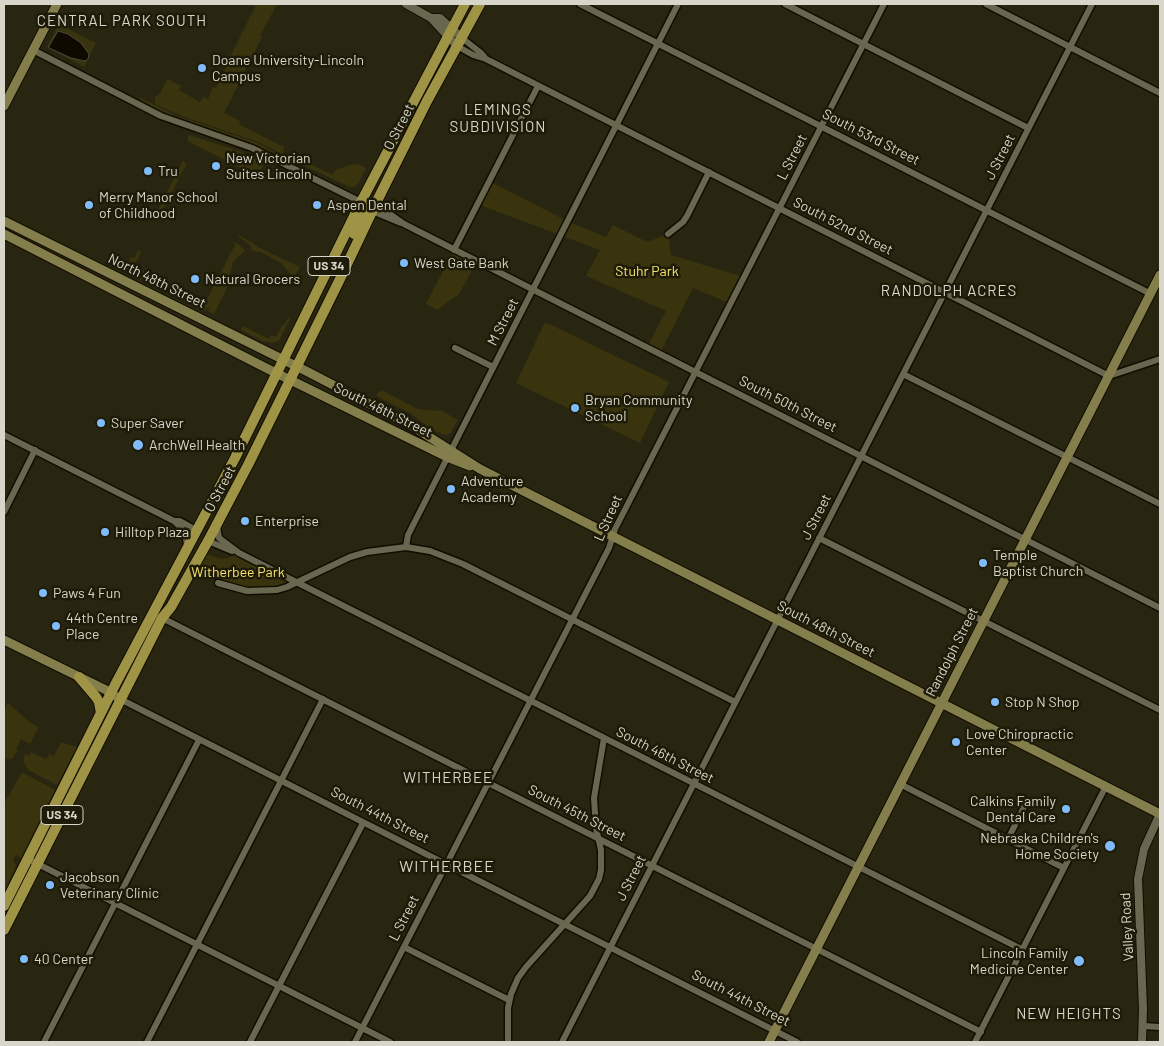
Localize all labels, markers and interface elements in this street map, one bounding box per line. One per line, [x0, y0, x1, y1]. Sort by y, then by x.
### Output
district label: CENTRAL PARK SOUTH [35, 12, 209, 30]
place label: Doane University-Lincoln Campus [212, 52, 364, 84]
marker: Doane University-Lincoln Campus [196, 62, 208, 74]
street label: O Street [380, 101, 418, 153]
district label: LEMINGS SUBDIVISION [448, 101, 548, 136]
street label: South 53rd Street [820, 105, 922, 169]
street label: L Street [773, 131, 811, 183]
street label: J Street [981, 131, 1019, 183]
place label: New Victorian Suites Lincoln [226, 150, 312, 182]
marker: New Victorian Suites Lincoln [210, 160, 222, 172]
place label: Tru [158, 163, 178, 179]
marker: Tru [142, 165, 154, 177]
place label: Merry Manor School of Childhood [99, 189, 218, 222]
street label: South 52nd Street [790, 194, 896, 258]
place label: Aspen Dental [327, 197, 407, 213]
marker: Merry Manor School of Childhood [83, 199, 95, 211]
marker: Aspen Dental [311, 199, 323, 211]
street label: North 48th Street [105, 250, 209, 312]
place label: West Gate Bank [414, 255, 509, 271]
road number: US 34 [308, 256, 350, 276]
marker: West Gate Bank [398, 257, 410, 269]
park label: Stuhr Park [615, 263, 679, 279]
place label: Natural Grocers [205, 271, 300, 287]
marker: Natural Grocers [189, 273, 201, 285]
district label: RANDOLPH ACRES [879, 282, 1019, 300]
street label: M Street [484, 295, 522, 349]
street label: South 50th Street [736, 372, 840, 436]
street label: South 48th Street [331, 379, 435, 441]
place label: Bryan Community School [585, 392, 693, 424]
marker: Bryan Community School [569, 402, 581, 414]
place label: Super Saver [111, 415, 184, 431]
marker: Super Saver [95, 417, 107, 429]
place label: ArchWell Health [149, 437, 245, 453]
marker: ArchWell Health [131, 438, 145, 452]
street label: O Street [201, 463, 239, 515]
place label: Adventure Academy [461, 473, 523, 506]
marker: Adventure Academy [445, 483, 457, 495]
street label: J Street [797, 491, 835, 543]
street label: L Street [590, 492, 626, 544]
place label: Enterprise [255, 513, 319, 529]
marker: Enterprise [239, 515, 251, 527]
place label: Hilltop Plaza [115, 524, 189, 540]
marker: Hilltop Plaza [99, 526, 111, 538]
place label: Temple Baptist Church [993, 547, 1083, 580]
marker: Temple Baptist Church [977, 557, 989, 569]
park label: Witherbee Park [191, 564, 285, 580]
place label: Paws 4 Fun [53, 585, 121, 601]
marker: Paws 4 Fun [37, 587, 49, 599]
street label: South 48th Street [774, 597, 878, 661]
street label: Randolph Street [922, 605, 982, 699]
place label: 44th Centre Place [66, 610, 138, 642]
marker: 44th Centre Place [50, 620, 62, 632]
place label: Stop N Shop [1005, 694, 1079, 710]
marker: Stop N Shop [989, 696, 1001, 708]
street label: South 46th Street [613, 723, 717, 787]
place label: Love Chiropractic Center [966, 726, 1073, 759]
marker: Love Chiropractic Center [950, 736, 962, 748]
district label: WITHERBEE [402, 769, 494, 787]
street label: South 45th Street [525, 781, 629, 845]
street label: South 44th Street [328, 783, 432, 847]
place label: Calkins Family Dental Care [970, 793, 1056, 826]
marker: Calkins Family Dental Care [1060, 803, 1072, 815]
road number: US 34 [41, 806, 83, 824]
place label: Nebraska Children's Home Society [980, 830, 1099, 862]
marker: Nebraska Children's Home Society [1103, 839, 1117, 853]
street label: J Street [612, 852, 650, 904]
district label: WITHERBEE [398, 857, 496, 877]
place label: Jacobson Veterinary Clinic [60, 869, 159, 902]
marker: Jacobson Veterinary Clinic [44, 879, 56, 891]
street label: L Street [385, 892, 423, 944]
street label: Valley Road [1117, 892, 1137, 962]
place label: Lincoln Family Medicine Center [970, 945, 1068, 978]
place label: 40 Center [34, 951, 93, 967]
marker: 40 Center [18, 953, 30, 965]
marker: Lincoln Family Medicine Center [1072, 954, 1086, 968]
street label: South 44th Street [689, 966, 793, 1030]
district label: NEW HEIGHTS [1015, 1005, 1123, 1023]

